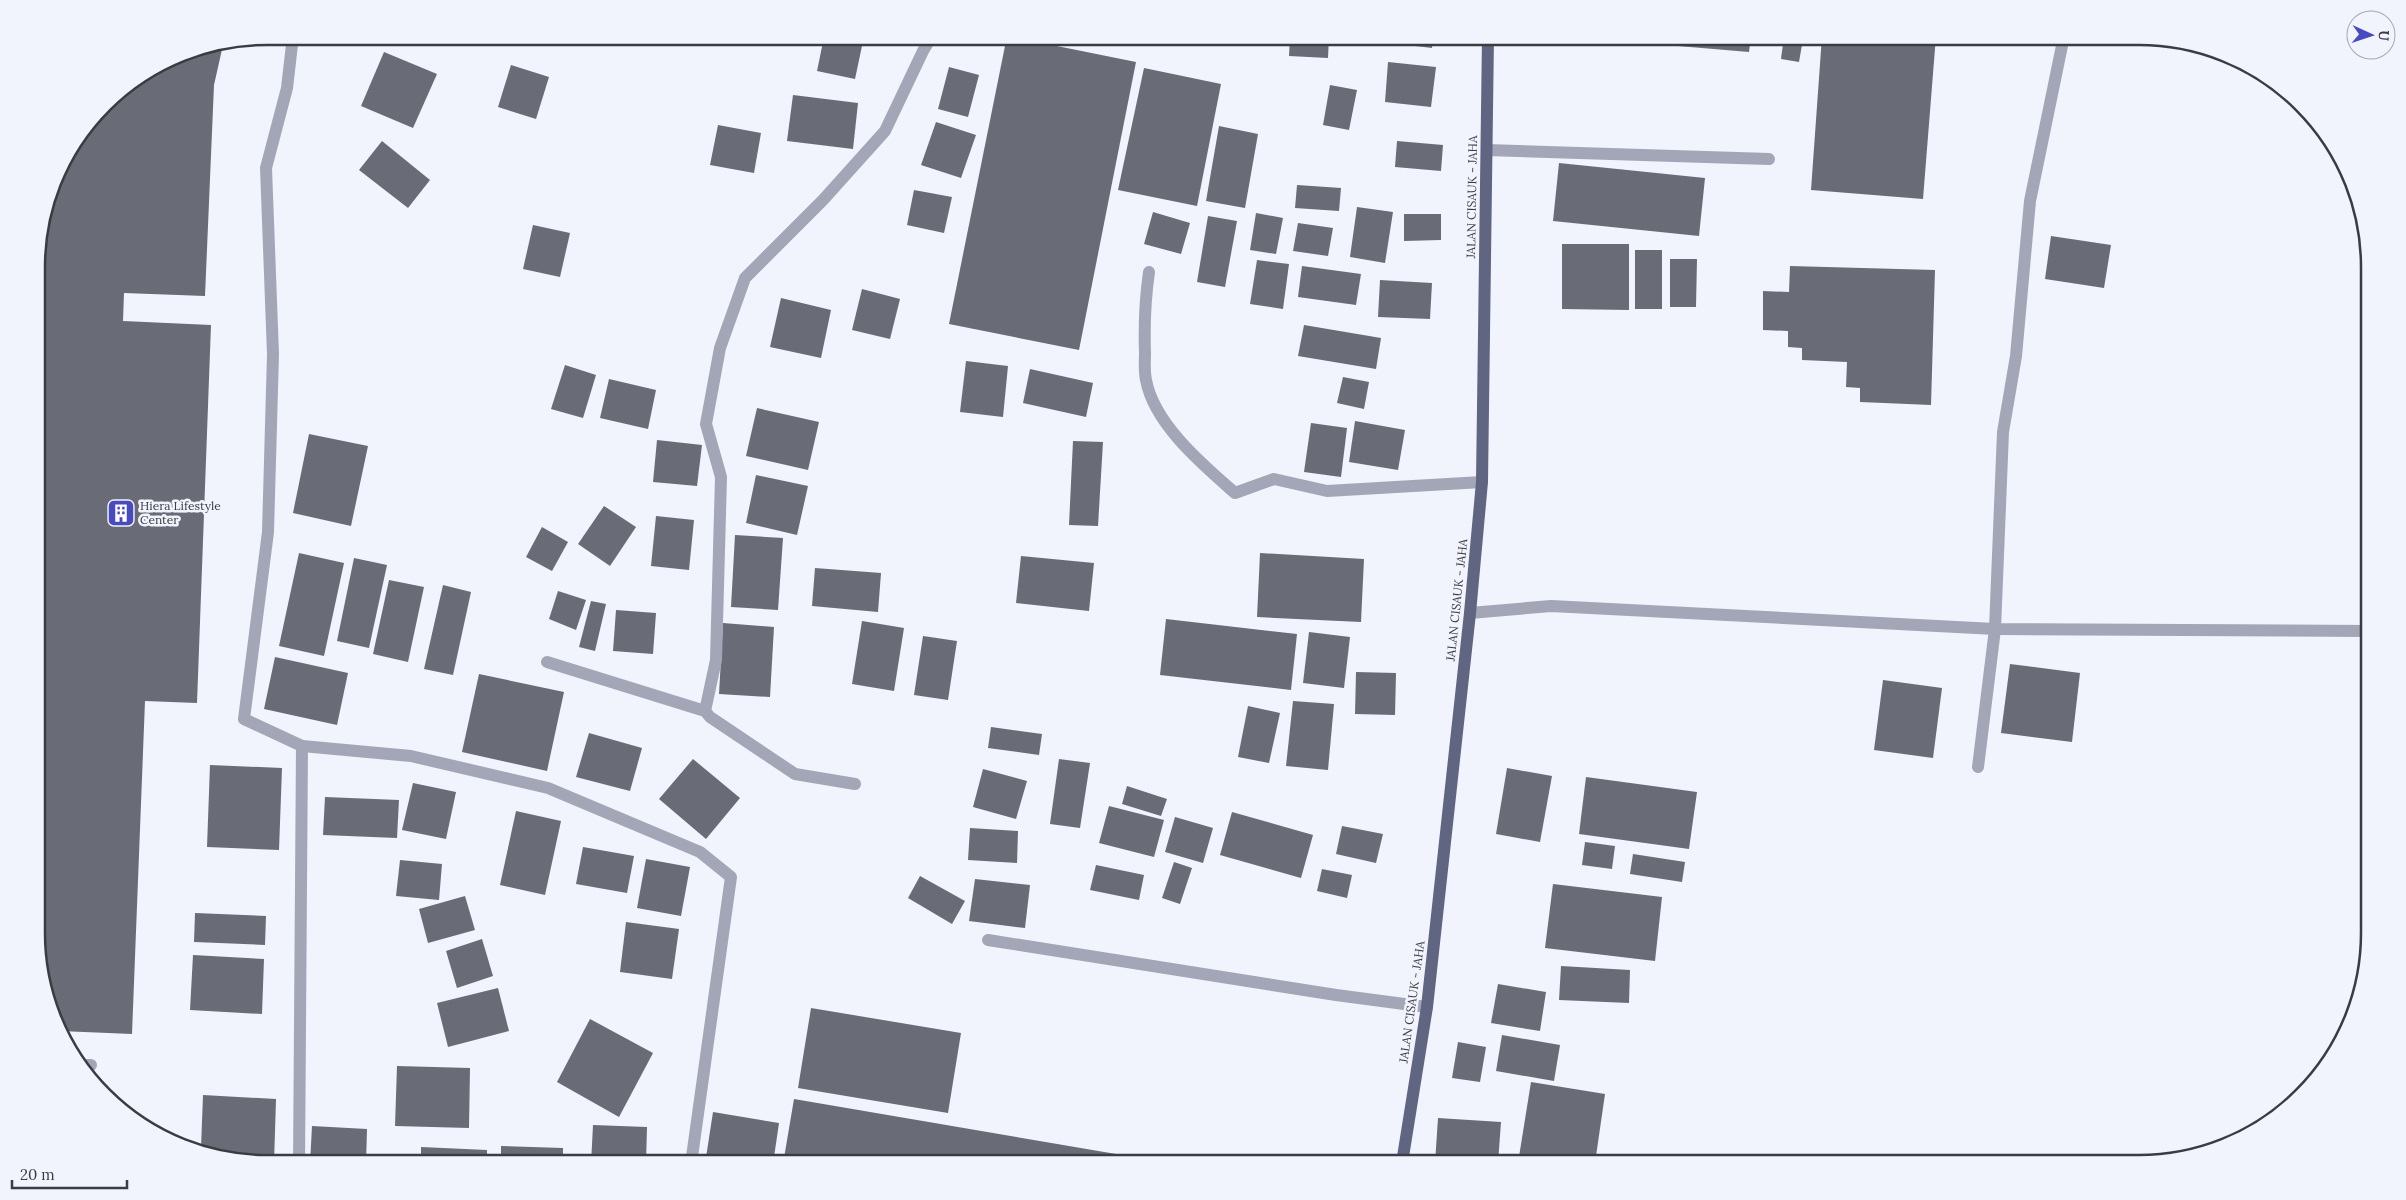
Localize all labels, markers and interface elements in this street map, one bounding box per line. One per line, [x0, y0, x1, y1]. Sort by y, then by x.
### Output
north arrow [2346, 10, 2396, 60]
text: U [2375, 30, 2393, 42]
street label: JALAN CISAUK - JAHA [1463, 135, 1480, 260]
building icon: Hiera Lifestyle Center [106, 498, 136, 528]
place label: Hiera Lifestyle Center [140, 498, 221, 527]
street label: JALAN CISAUK - JAHA [1443, 538, 1470, 663]
street label: JALAN CISAUK - JAHA [1395, 940, 1428, 1065]
scale bar [12, 1158, 128, 1190]
text: 20 m [20, 1165, 55, 1184]

